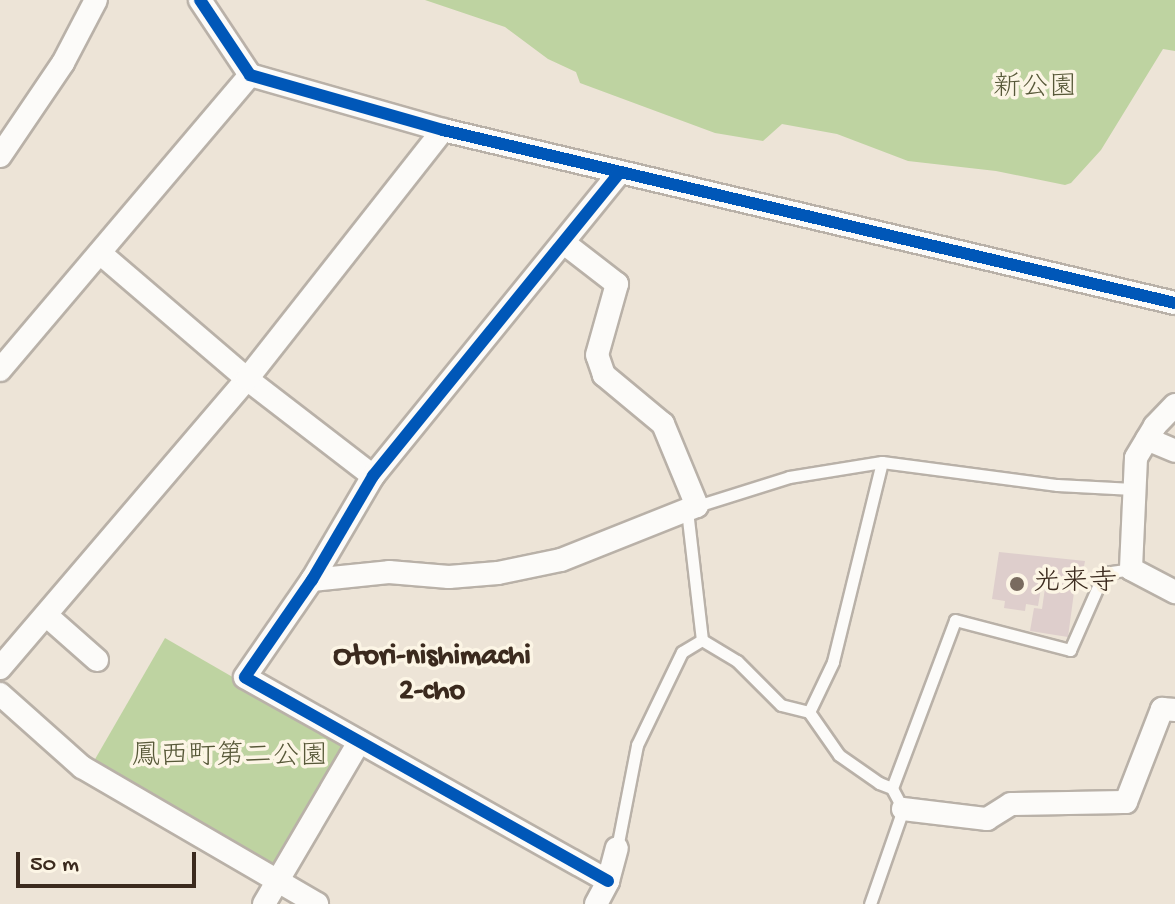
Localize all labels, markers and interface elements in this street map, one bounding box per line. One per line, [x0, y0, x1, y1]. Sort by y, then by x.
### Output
park label: 新公園 [993, 72, 1077, 106]
place label: 光来寺 [1033, 567, 1117, 601]
marker: 光来寺 [1008, 575, 1026, 593]
district label: Otori-nishimachi 2-cho [333, 640, 531, 710]
park label: 鳳西町第二公園 [132, 741, 328, 775]
scale bar [20, 836, 200, 886]
text: 50 m [30, 851, 79, 880]

